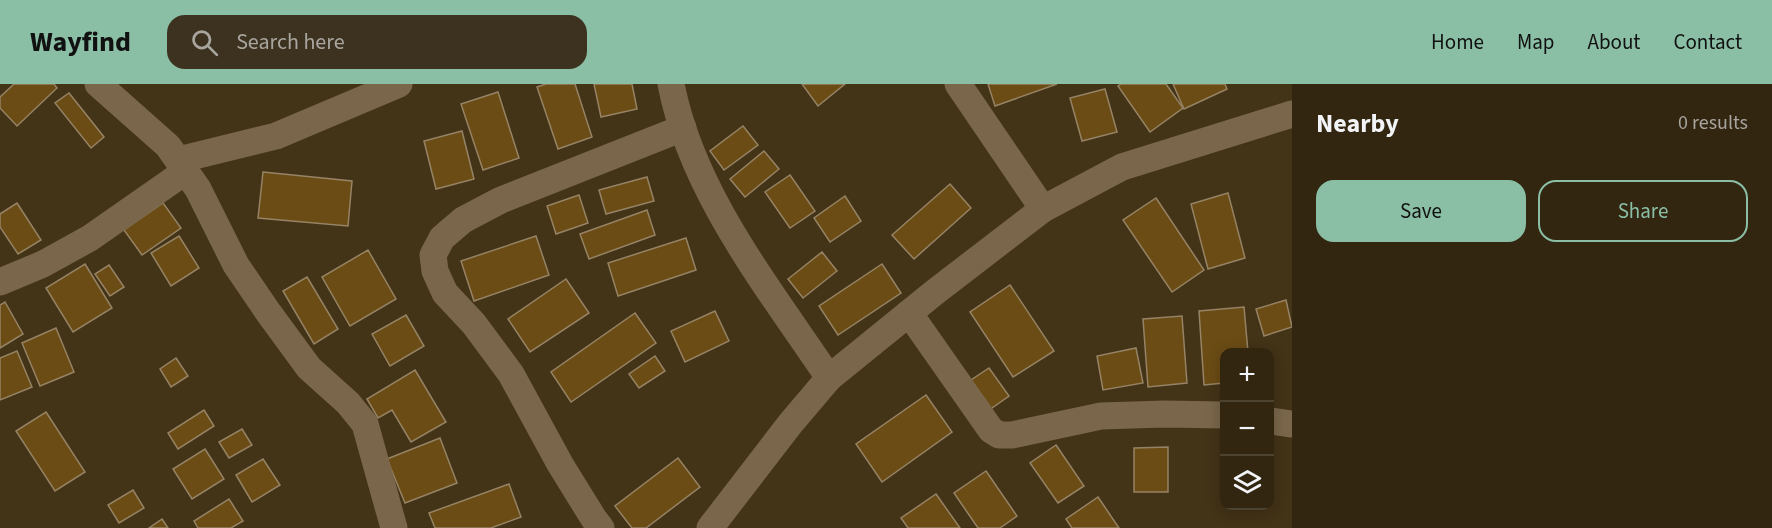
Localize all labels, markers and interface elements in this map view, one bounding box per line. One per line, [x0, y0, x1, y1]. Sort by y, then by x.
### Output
search box [167, 15, 587, 69]
text: Wayfind [30, 22, 131, 62]
icon: search [188, 26, 221, 59]
text: Search here [236, 26, 345, 58]
text: Home [1431, 27, 1484, 57]
text: Map [1517, 27, 1555, 57]
text: About [1588, 27, 1640, 57]
text: Contact [1673, 27, 1742, 57]
text: Nearby [1316, 105, 1399, 142]
text: 0 results [1678, 109, 1748, 137]
button: Save [1316, 180, 1526, 242]
button: Share [1538, 180, 1748, 242]
map controls [1220, 348, 1274, 510]
button: + [1220, 348, 1274, 402]
button: − [1220, 402, 1274, 456]
button: layers [1220, 456, 1274, 510]

